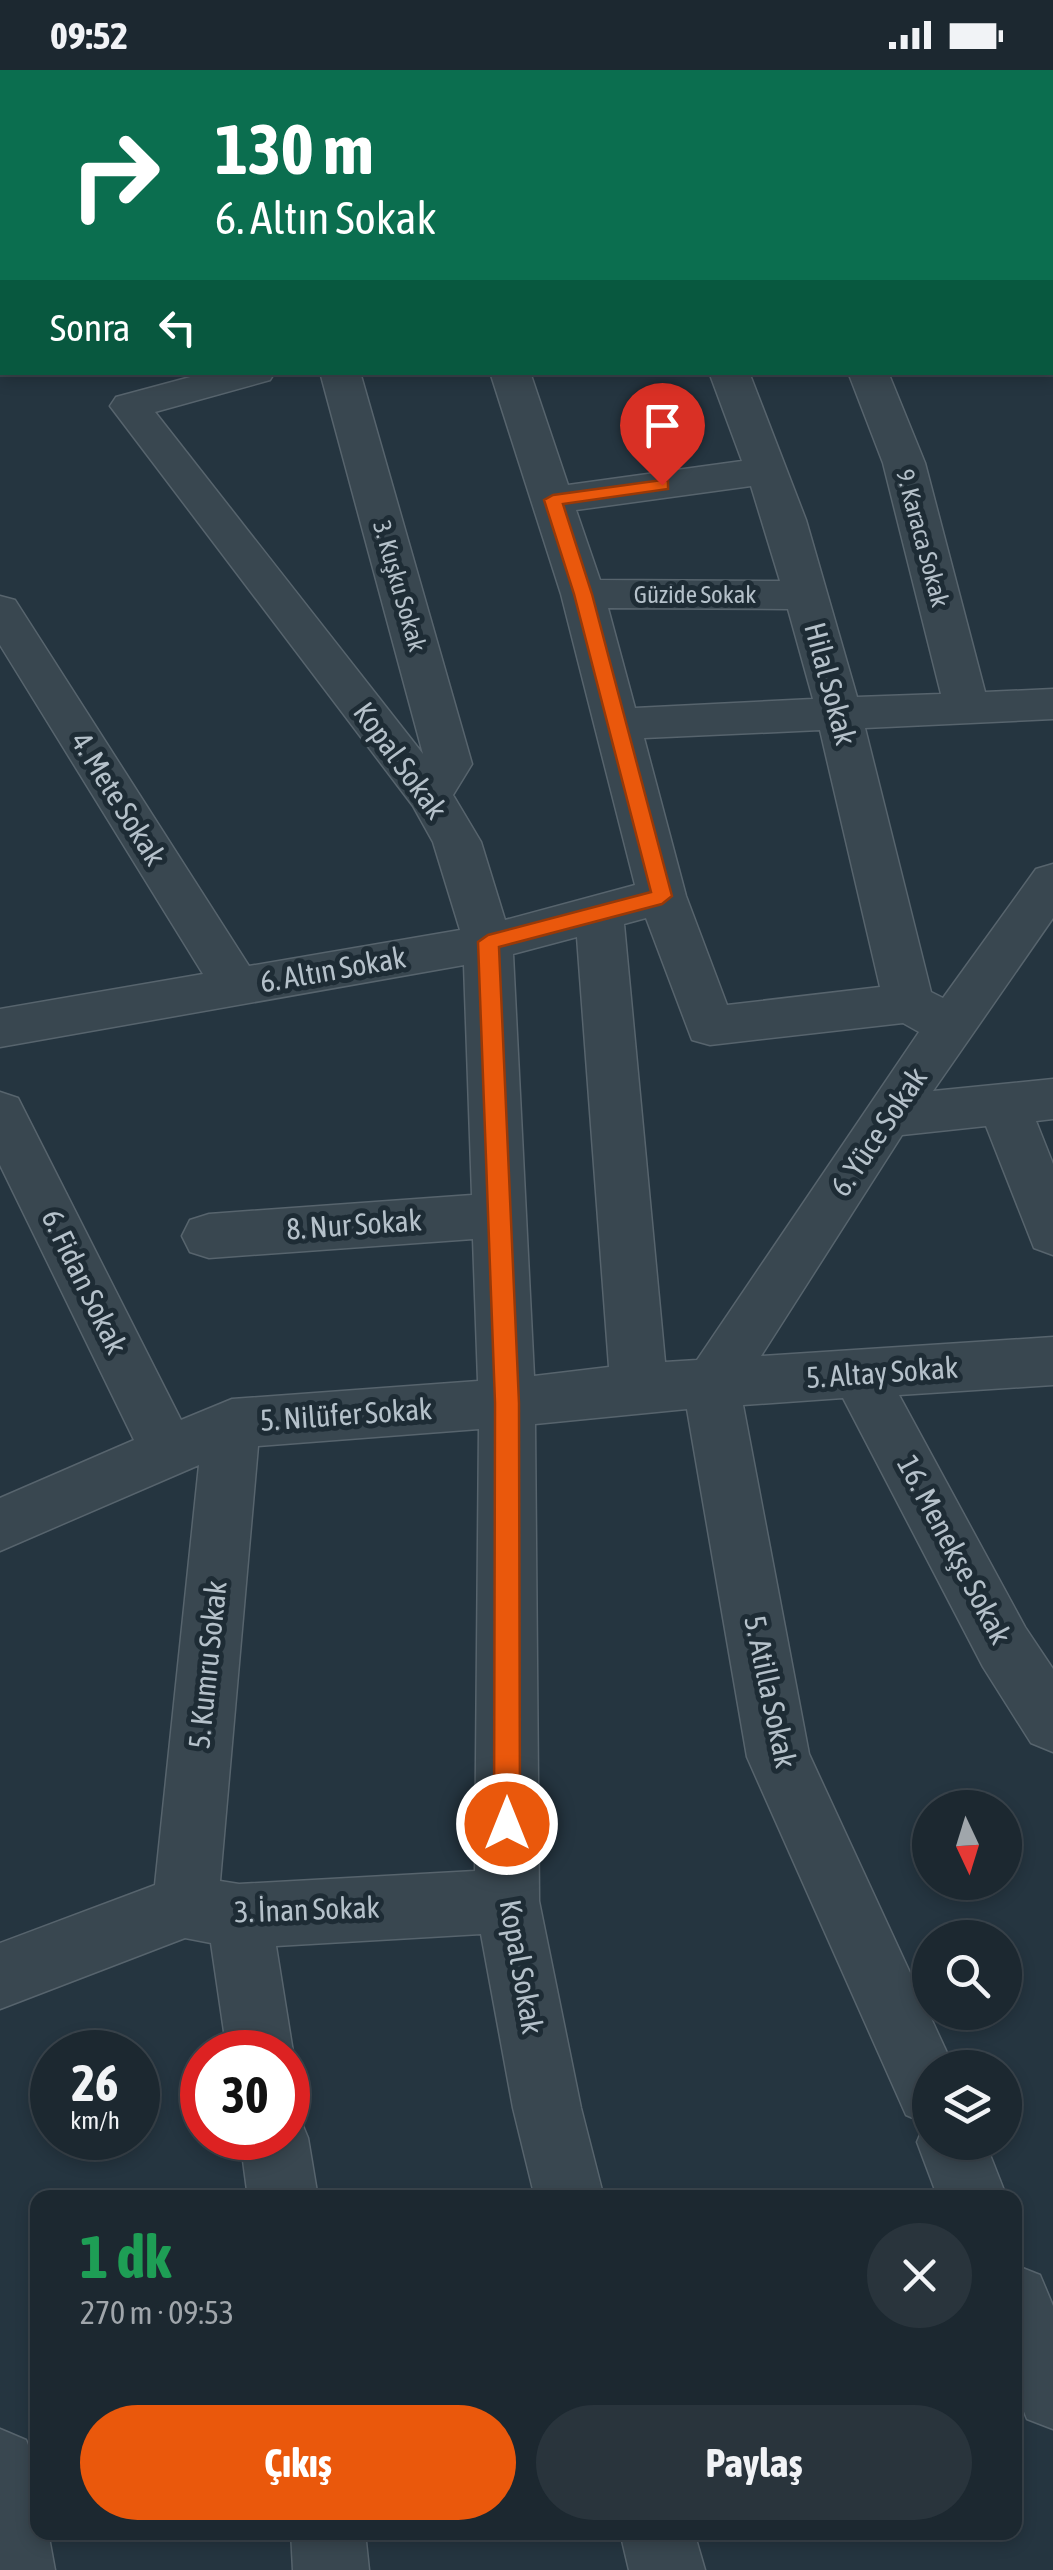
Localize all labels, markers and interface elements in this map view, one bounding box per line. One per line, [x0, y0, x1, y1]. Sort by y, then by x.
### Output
text: 09:52 [50, 14, 128, 57]
text: 130 m [215, 109, 374, 189]
icon: right [50, 110, 180, 240]
text: 6. Altın Sokak [215, 192, 436, 244]
icon: left [150, 300, 205, 355]
text: Sonra [50, 306, 130, 349]
pin [620, 383, 705, 486]
icon: arrive [635, 398, 690, 453]
street label: 9. Karaca Sokak [891, 466, 955, 610]
street label: 3. Kuşku Sokak [368, 517, 432, 655]
street label: Güzide Sokak [634, 580, 756, 608]
street label: Hilal Sokak [798, 619, 864, 749]
street label: Kopal Sokak [347, 696, 454, 825]
street label: 4. Mete Sokak [65, 726, 173, 871]
street label: 6. Altın Sokak [257, 939, 408, 999]
street label: 6. Yüce Sokak [823, 1061, 933, 1202]
street label: 8. Nur Sokak [285, 1202, 423, 1246]
street label: 6. Fidan Sokak [35, 1204, 134, 1359]
street label: 5. Altay Sokak [805, 1350, 959, 1394]
street label: 5. Nilüfer Sokak [259, 1391, 433, 1437]
street label: 16. Menekşe Sokak [891, 1450, 1019, 1649]
street label: 5. Kumru Sokak [181, 1579, 233, 1750]
street label: 5. Atilla Sokak [738, 1613, 804, 1771]
position arrow [455, 1772, 559, 1876]
north arrow [912, 1790, 1022, 1900]
map controls [912, 1790, 1022, 2160]
street label: 3. İnan Sokak [234, 1889, 380, 1929]
street label: Kopal Sokak [493, 1897, 550, 2036]
button: search [912, 1920, 1022, 2030]
speed limit sign: 30 [180, 2030, 310, 2160]
button: layers [912, 2050, 1022, 2160]
text: 26 [71, 2054, 118, 2112]
text: km/h [70, 2106, 120, 2134]
text: 1 dk [80, 2222, 171, 2291]
button: close [867, 2223, 972, 2328]
text: 270 m · 09:53 [80, 2294, 234, 2331]
button: Çıkış [80, 2405, 516, 2520]
button: Paylaş [536, 2405, 972, 2520]

